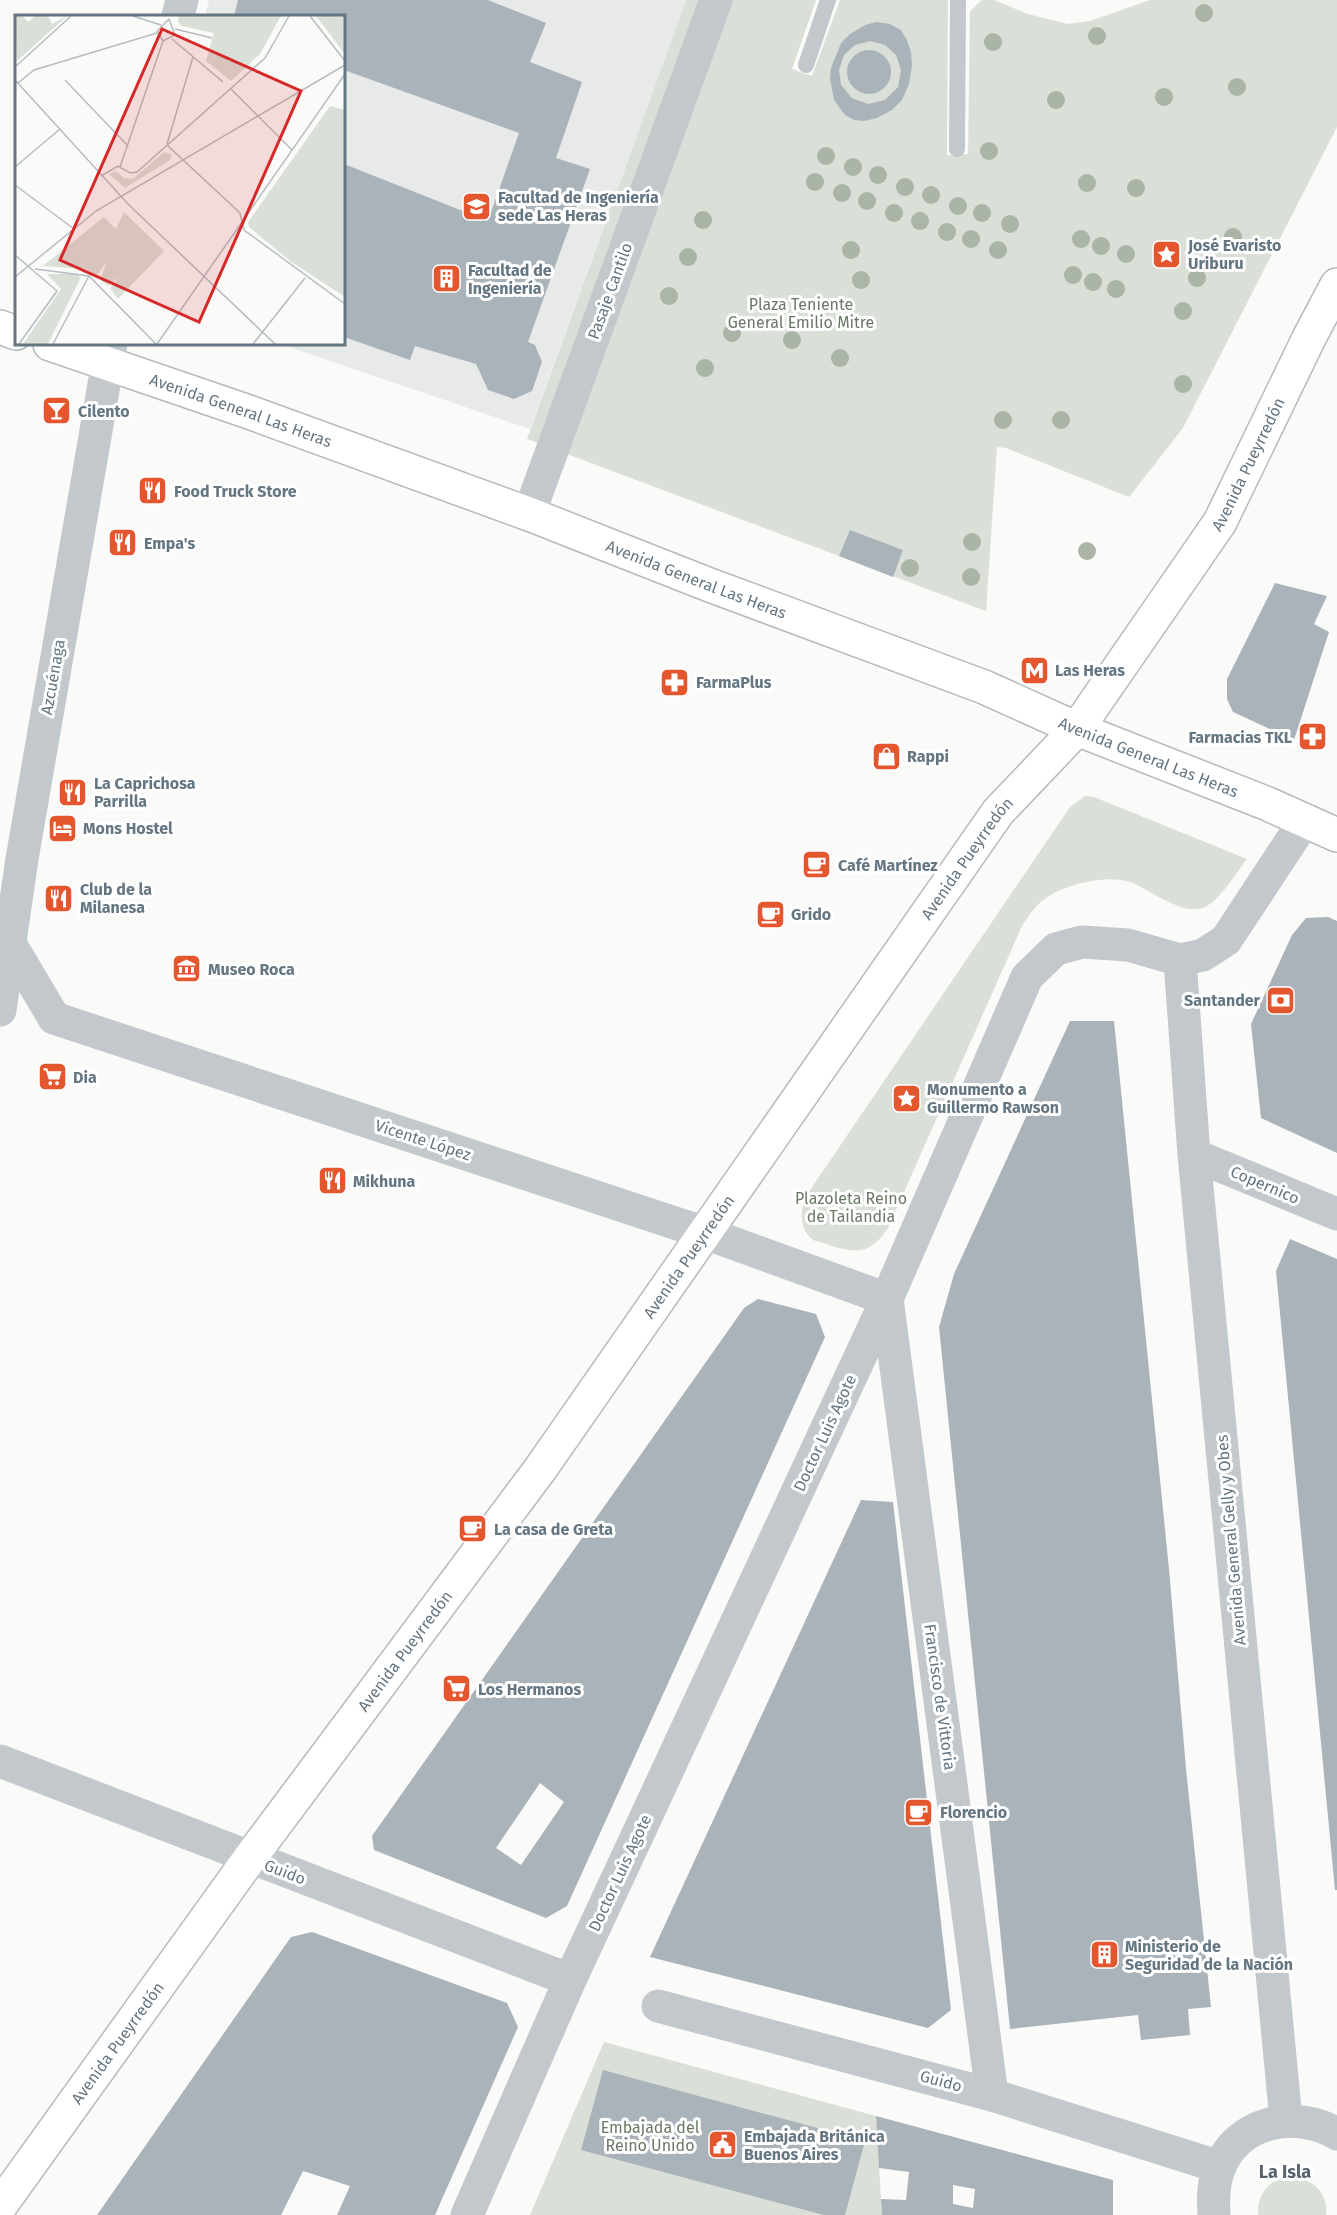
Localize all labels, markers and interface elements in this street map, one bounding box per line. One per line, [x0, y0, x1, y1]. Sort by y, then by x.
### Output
inset map [15, 15, 345, 345]
place label: Facultad de Ingeniería sede Las Heras [498, 188, 659, 225]
school or university icon: Facultad de Ingeniería sede Las Heras [461, 190, 493, 222]
place label: José Evaristo Uriburu [1187, 236, 1281, 273]
place icon: José Evaristo Uriburu [1151, 238, 1183, 270]
street label: Pasaje Cantilo [584, 240, 636, 342]
place label: Facultad de Ingeniería [468, 261, 552, 298]
building icon: Facultad de Ingeniería [431, 263, 463, 295]
park label: Plaza Teniente General Emilio Mitre [728, 295, 874, 332]
street label: Avenida General Las Heras [147, 369, 334, 451]
street label: Avenida Pueyrredón [1207, 394, 1288, 535]
bar icon: Cilento [41, 395, 73, 427]
place label: Cilento [78, 402, 130, 421]
restaurant icon: Food Truck Store [137, 475, 169, 507]
place label: Food Truck Store [174, 482, 297, 501]
restaurant icon: Empa's [107, 527, 139, 559]
place label: Empa's [144, 534, 195, 553]
street label: Avenida General Las Heras [604, 536, 789, 622]
street label: Azcuénaga [37, 638, 69, 716]
metro station icon: Las Heras [1018, 654, 1050, 686]
place label: Las Heras [1055, 661, 1125, 680]
pharmacy icon: FarmaPlus [659, 666, 691, 698]
place label: FarmaPlus [696, 673, 772, 692]
street label: Avenida General Las Heras [1056, 713, 1241, 801]
pharmacy icon: Farmacias TKL [1297, 721, 1329, 753]
place label: Farmacias TKL [1188, 728, 1292, 747]
shop icon: Rappi [870, 740, 902, 772]
place label: Rappi [907, 747, 949, 766]
place label: La Caprichosa Parrilla [94, 774, 196, 811]
restaurant icon: La Caprichosa Parrilla [57, 776, 89, 808]
street label: Avenida Pueyrredón [917, 793, 1017, 923]
hotel icon: Mons Hostel [46, 812, 78, 844]
place label: Mons Hostel [83, 819, 173, 838]
cafe icon: Café Martínez [801, 849, 833, 881]
place label: Café Martínez [838, 856, 938, 875]
place label: Club de la Milanesa [80, 880, 152, 917]
restaurant icon: Club de la Milanesa [43, 882, 75, 914]
cafe icon: Grido [754, 898, 786, 930]
place label: Grido [791, 905, 831, 924]
museum icon: Museo Roca [171, 953, 203, 985]
place label: Museo Roca [208, 960, 295, 979]
bank icon: Santander [1265, 984, 1297, 1016]
place label: Santander [1184, 991, 1261, 1010]
supermarket icon: Dia [36, 1061, 68, 1093]
place label: Dia [73, 1068, 97, 1087]
place label: Monumento a Guillermo Rawson [927, 1080, 1059, 1117]
place icon: Monumento a Guillermo Rawson [890, 1082, 922, 1114]
street label: Vicente López [373, 1116, 473, 1164]
street label: Copernico [1228, 1162, 1302, 1208]
restaurant icon: Mikhuna [316, 1165, 348, 1197]
place label: Mikhuna [353, 1172, 416, 1191]
park label: Plazoleta Reino de Tailandia [795, 1189, 907, 1226]
street label: Avenida Pueyrredón [639, 1191, 738, 1322]
street label: Doctor Luis Agote [790, 1372, 860, 1494]
street label: Avenida General Gelly y Obes [1212, 1434, 1250, 1646]
cafe icon: La casa de Greta [457, 1513, 489, 1545]
place label: La casa de Greta [494, 1520, 613, 1539]
street label: Avenida Pueyrredón [353, 1587, 456, 1715]
street label: Francisco de Vittoria [920, 1623, 960, 1771]
supermarket icon: Los Hermanos [441, 1673, 473, 1705]
place label: Los Hermanos [478, 1680, 581, 1699]
cafe icon: Florencio [903, 1796, 935, 1828]
place label: Florencio [940, 1803, 1007, 1822]
street label: Doctor Luis Agote [585, 1812, 655, 1934]
street label: Guido [262, 1855, 308, 1889]
place label: Ministerio de Seguridad de la Nación [1125, 1937, 1293, 1974]
building icon: Ministerio de Seguridad de la Nación [1088, 1939, 1120, 1971]
street label: Avenida Pueyrredón [67, 1978, 168, 2108]
street label: Guido [918, 2066, 964, 2096]
park label: Embajada del Reino Unido [601, 2118, 700, 2155]
place label: Embajada Británica Buenos Aires [744, 2127, 885, 2164]
public building icon: Embajada Británica Buenos Aires [707, 2129, 739, 2161]
district label: La Isla [1259, 2161, 1311, 2183]

